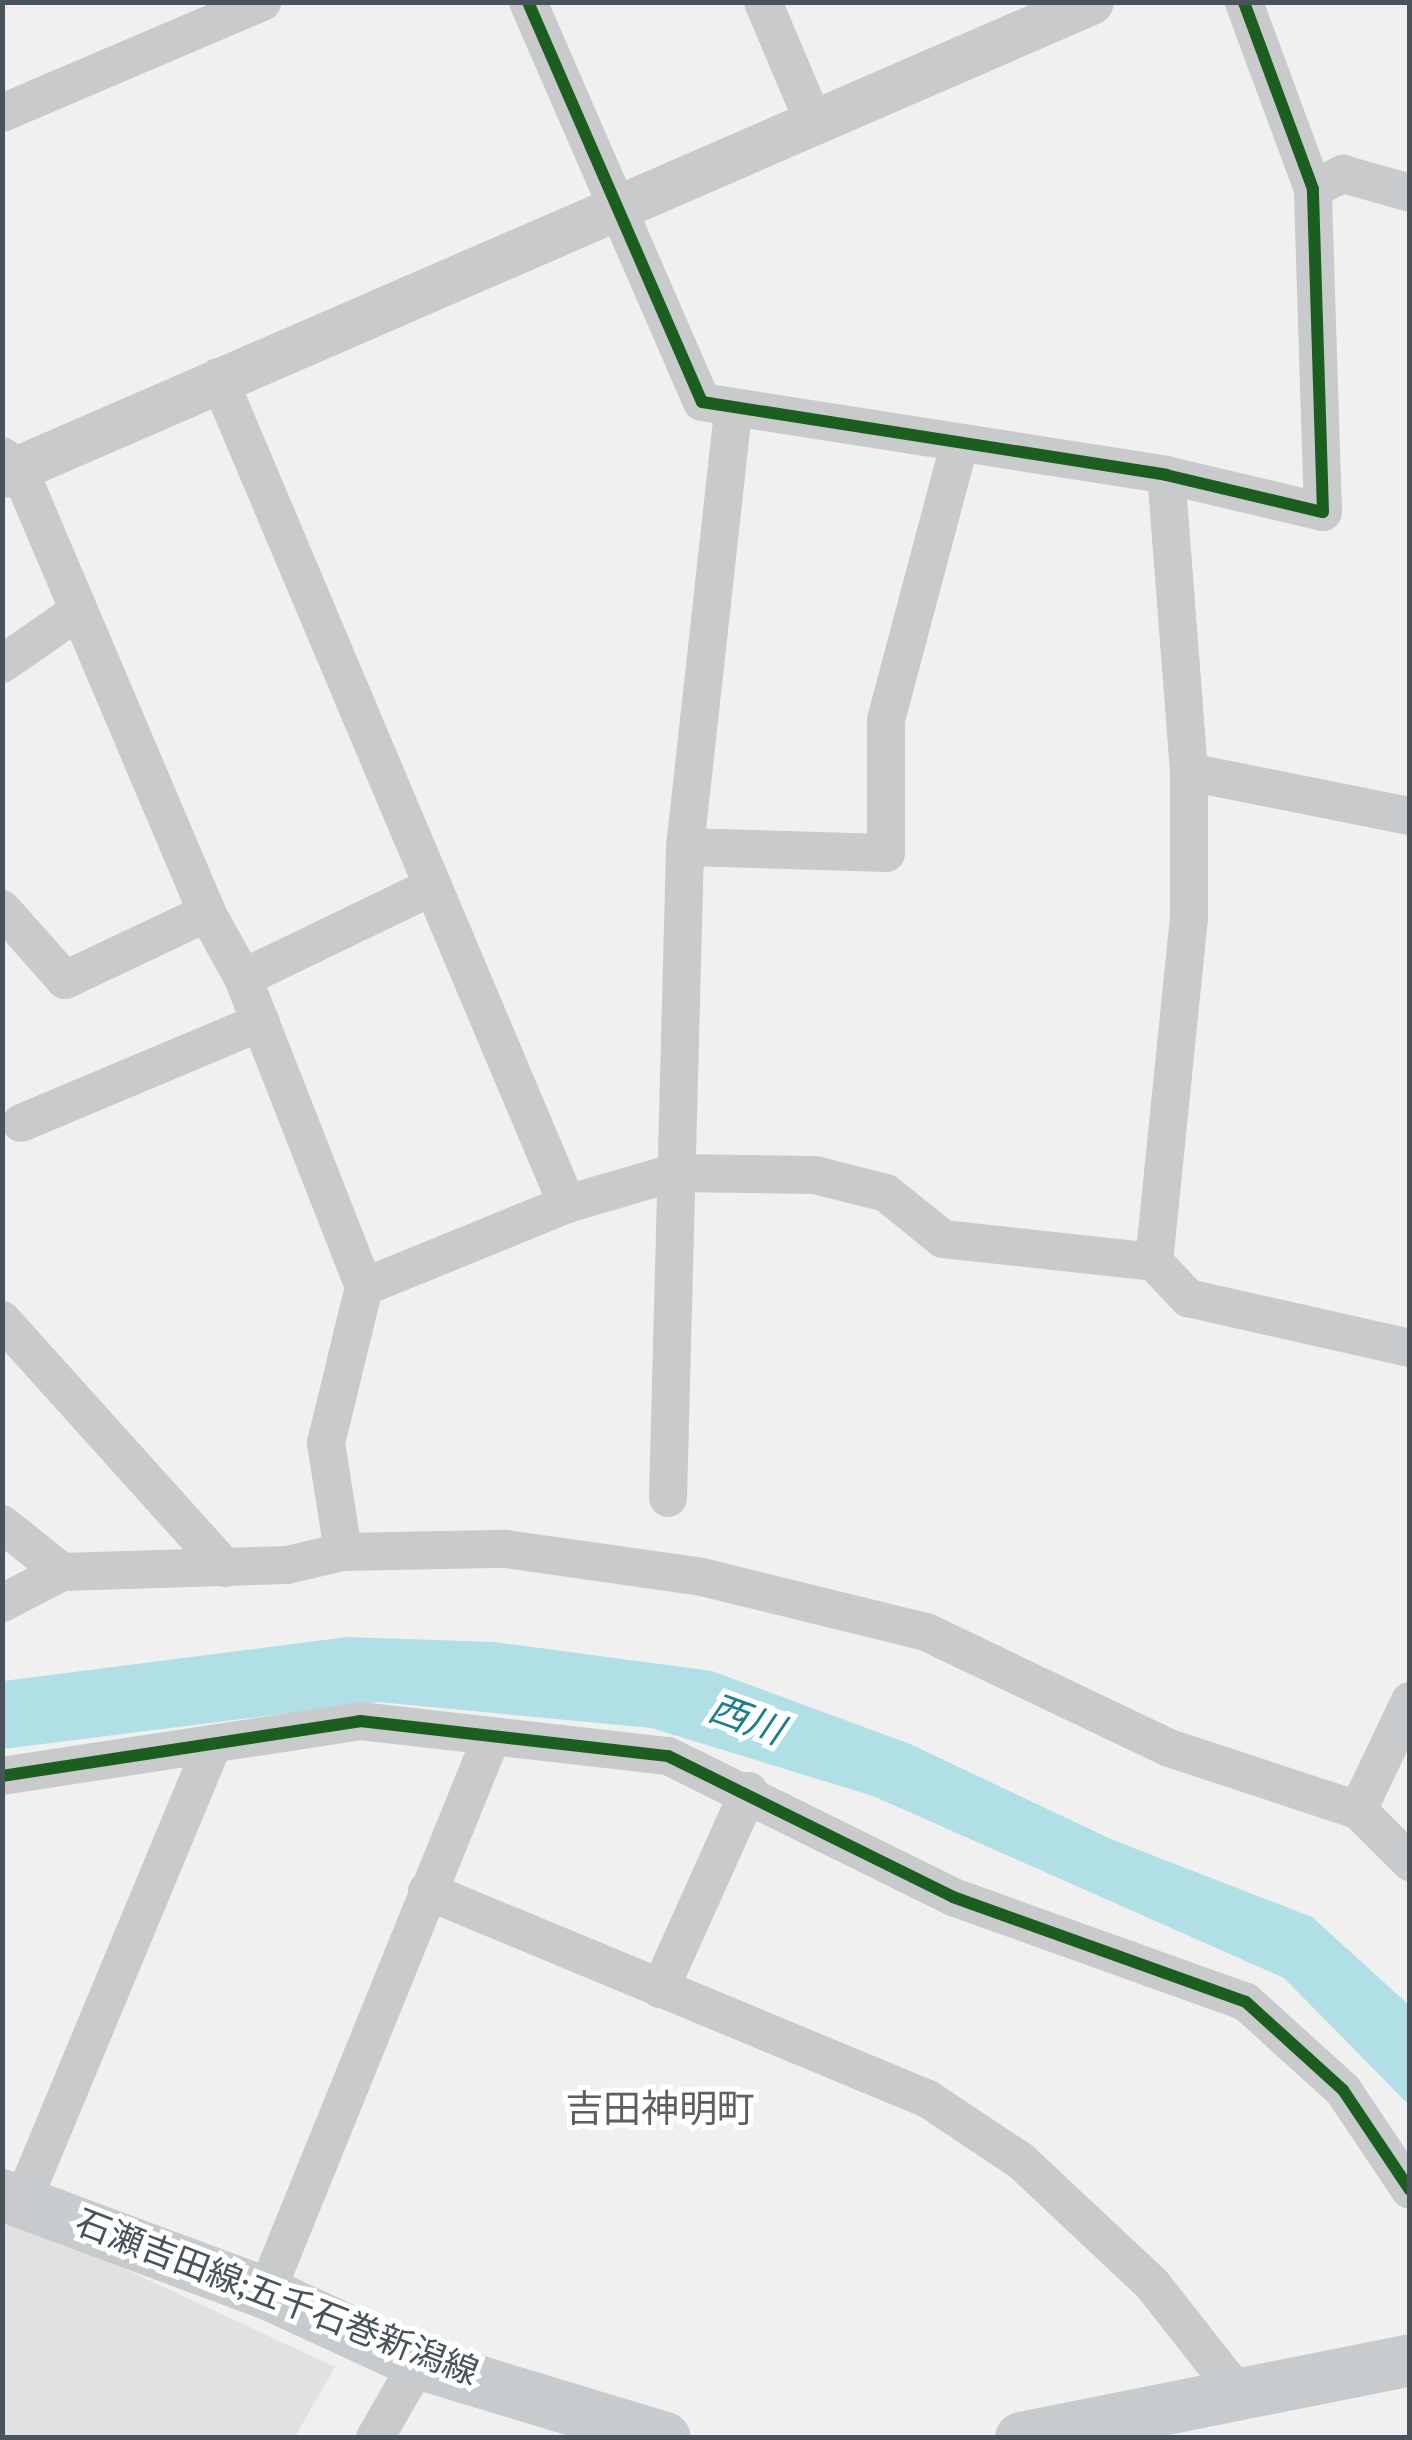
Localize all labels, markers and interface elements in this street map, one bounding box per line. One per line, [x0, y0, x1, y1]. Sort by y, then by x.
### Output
water label: 西川 [701, 1689, 789, 1757]
district label: 吉田神明町 [565, 2090, 755, 2136]
street label: 石瀬吉田線;五千石巻新潟線 [69, 2204, 483, 2396]

